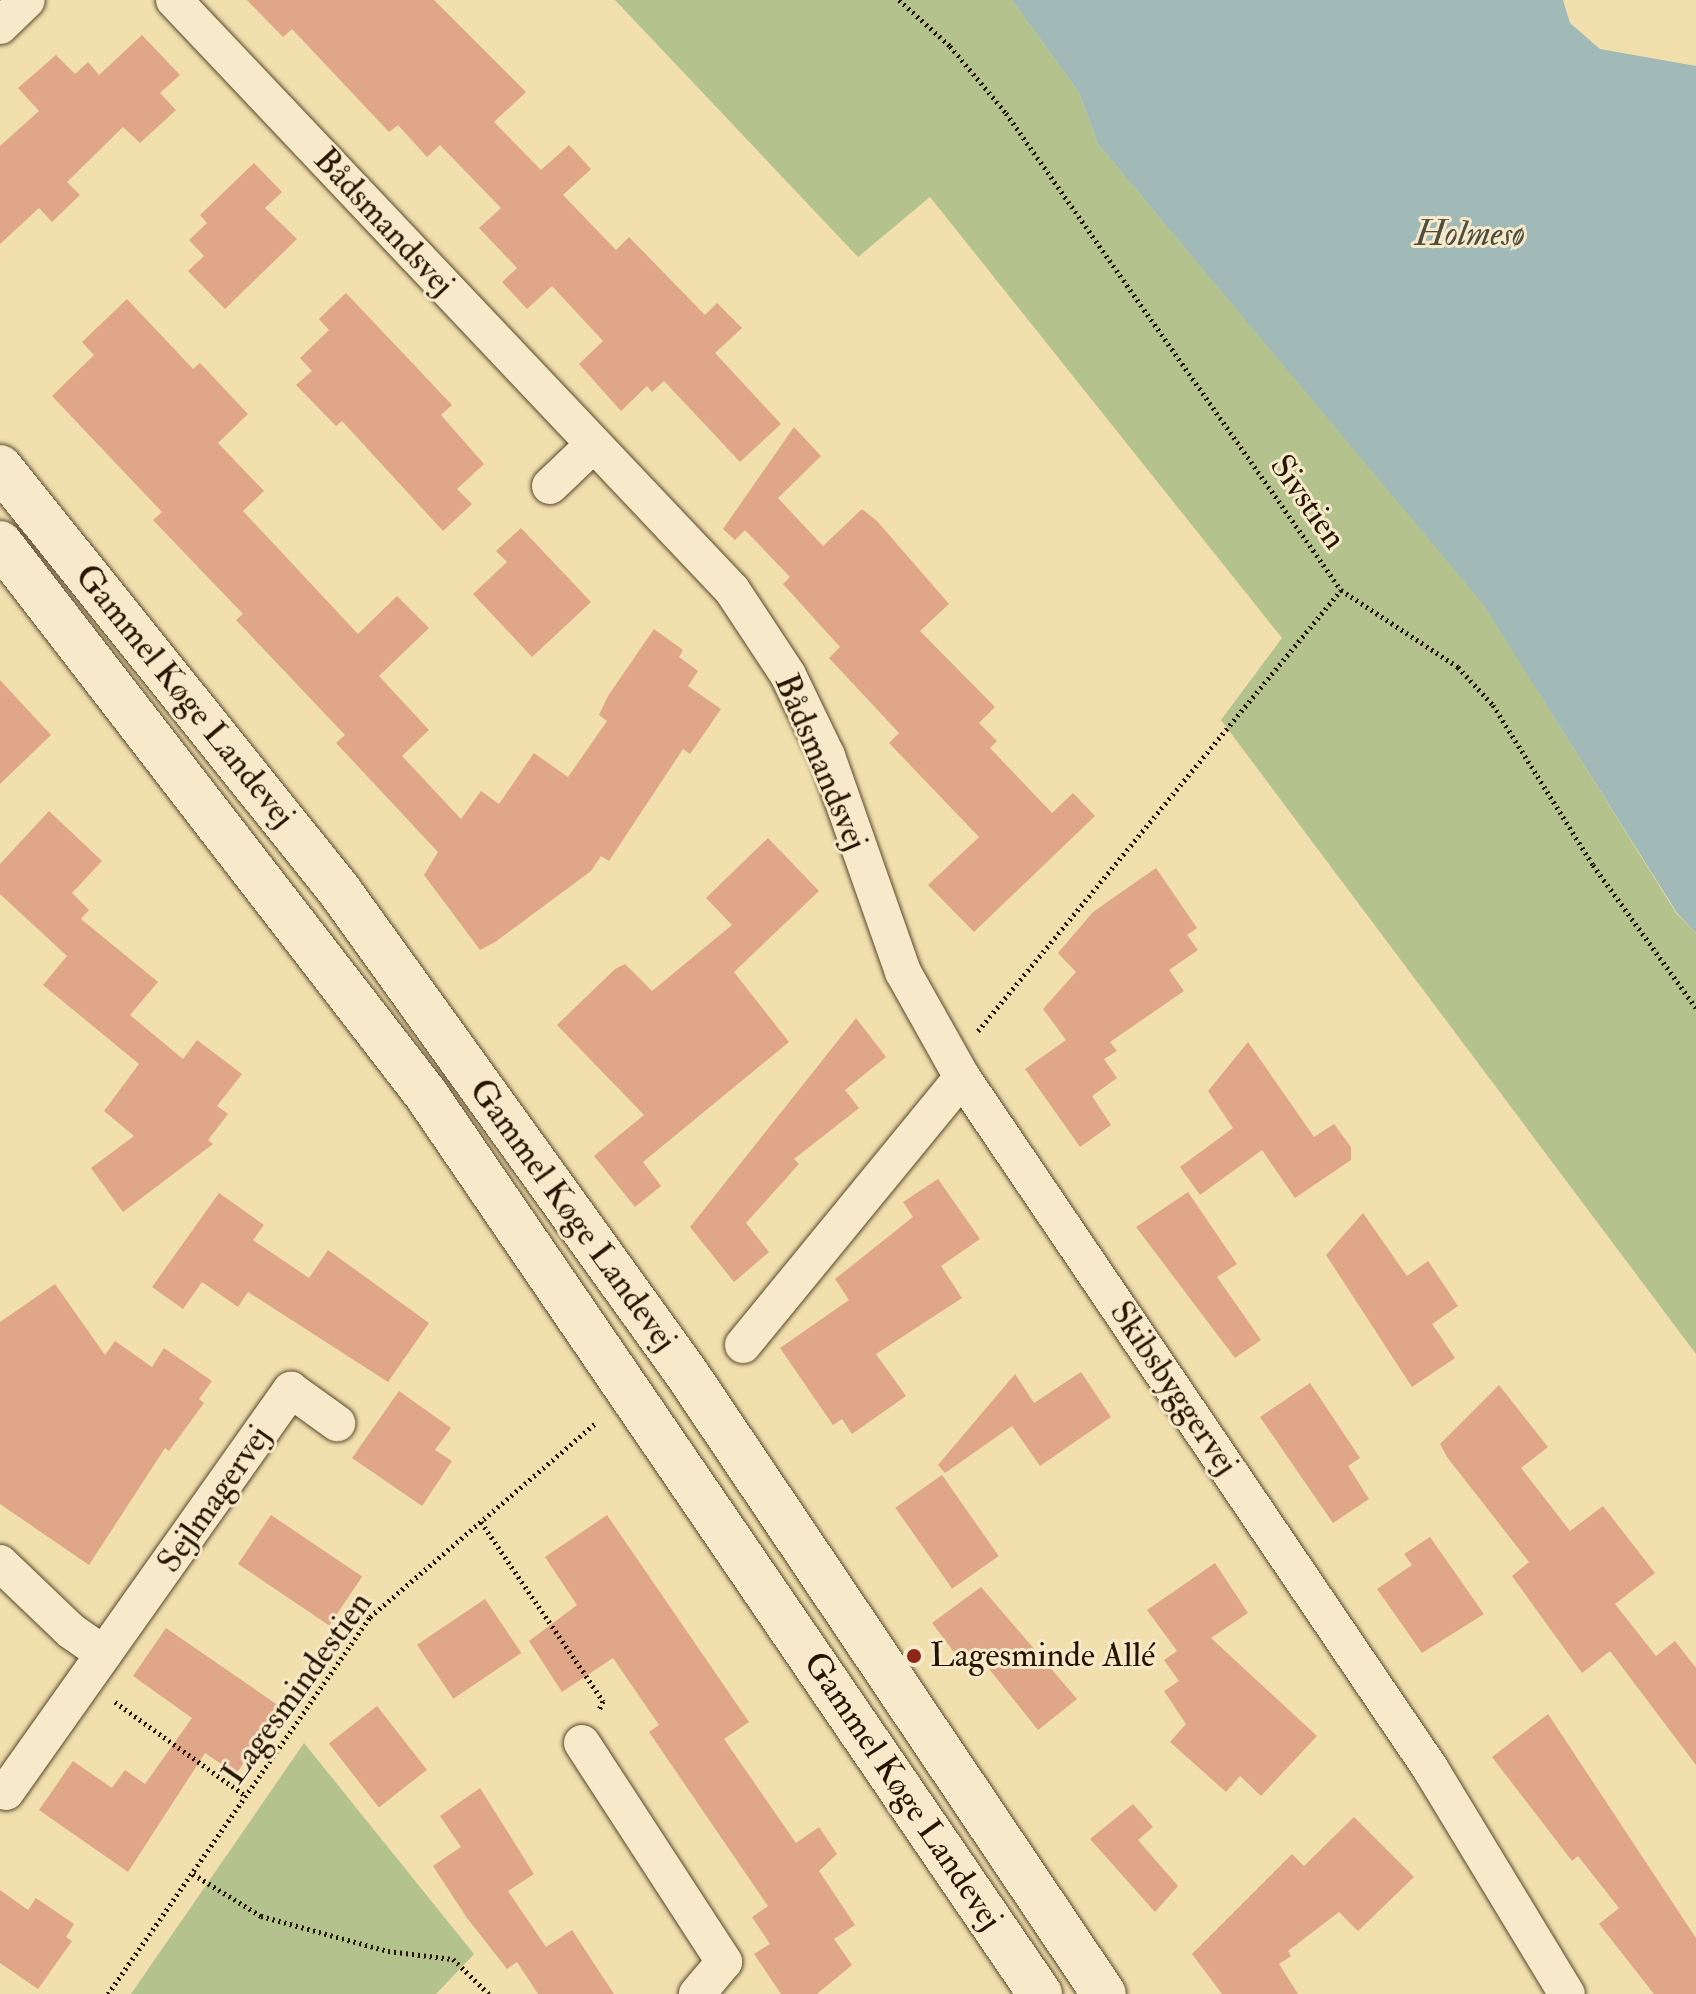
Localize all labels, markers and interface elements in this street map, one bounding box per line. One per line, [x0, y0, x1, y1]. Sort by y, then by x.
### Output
street label: Bådsmandsvej [305, 140, 463, 304]
water label: Holmesø [1415, 212, 1525, 256]
street label: Sivstien [1261, 447, 1355, 557]
street label: Gammel Køge Landevej [66, 556, 304, 836]
street label: Bådsmandsvej [766, 668, 876, 856]
street label: Gammel Køge Landevej [461, 1071, 685, 1359]
street label: Skibsbyggervej [1101, 1293, 1247, 1483]
street label: Sejlmagervej [148, 1418, 280, 1580]
street label: Lagesmindestien [213, 1584, 381, 1792]
place label: Lagesminde Allé [930, 1636, 1155, 1676]
street label: Gammel Køge Landevej [795, 1644, 1011, 1938]
marker: Lagesminde Allé [905, 1647, 923, 1665]

